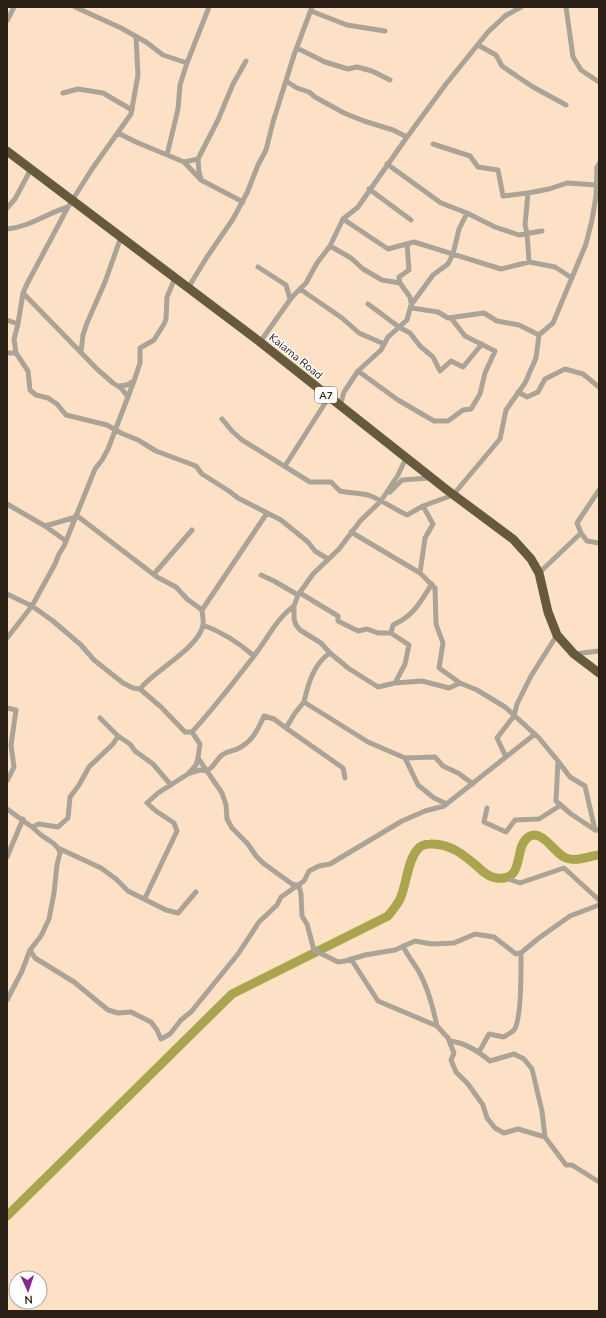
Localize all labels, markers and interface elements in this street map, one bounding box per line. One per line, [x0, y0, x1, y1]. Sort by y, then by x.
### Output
street label: Kaiama Road [266, 330, 326, 383]
road number: A7 [315, 387, 337, 403]
north arrow [8, 1270, 48, 1310]
text: N [24, 1292, 33, 1307]

